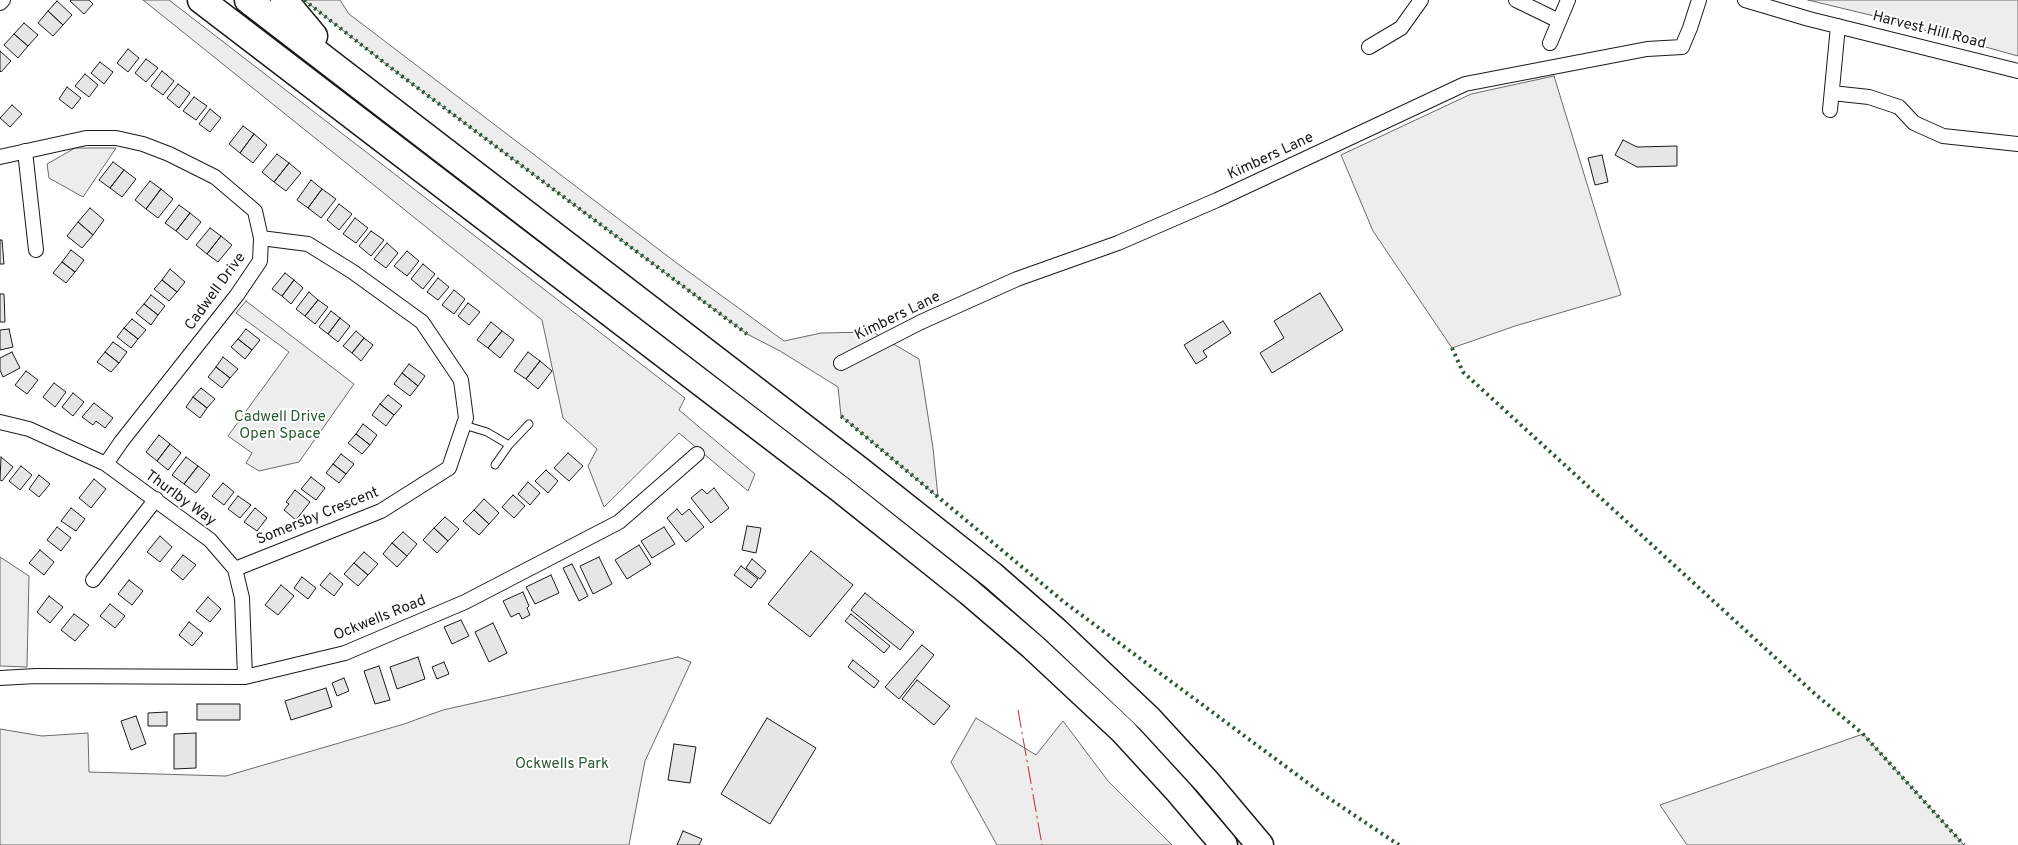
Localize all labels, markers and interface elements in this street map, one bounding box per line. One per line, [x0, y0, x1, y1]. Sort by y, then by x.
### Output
street label: Harvest Hill Road [1870, 8, 1988, 54]
street label: Kimbers Lane [1225, 129, 1317, 185]
street label: Cadwell Drive [182, 250, 250, 334]
street label: Kimbers Lane [852, 289, 944, 345]
park label: Cadwell Drive Open Space [234, 409, 326, 444]
street label: Thurlby Way [141, 467, 219, 531]
street label: Somersby Crescent [254, 484, 382, 550]
street label: Ockwells Road [331, 592, 429, 646]
park label: Ockwells Park [515, 756, 609, 774]

